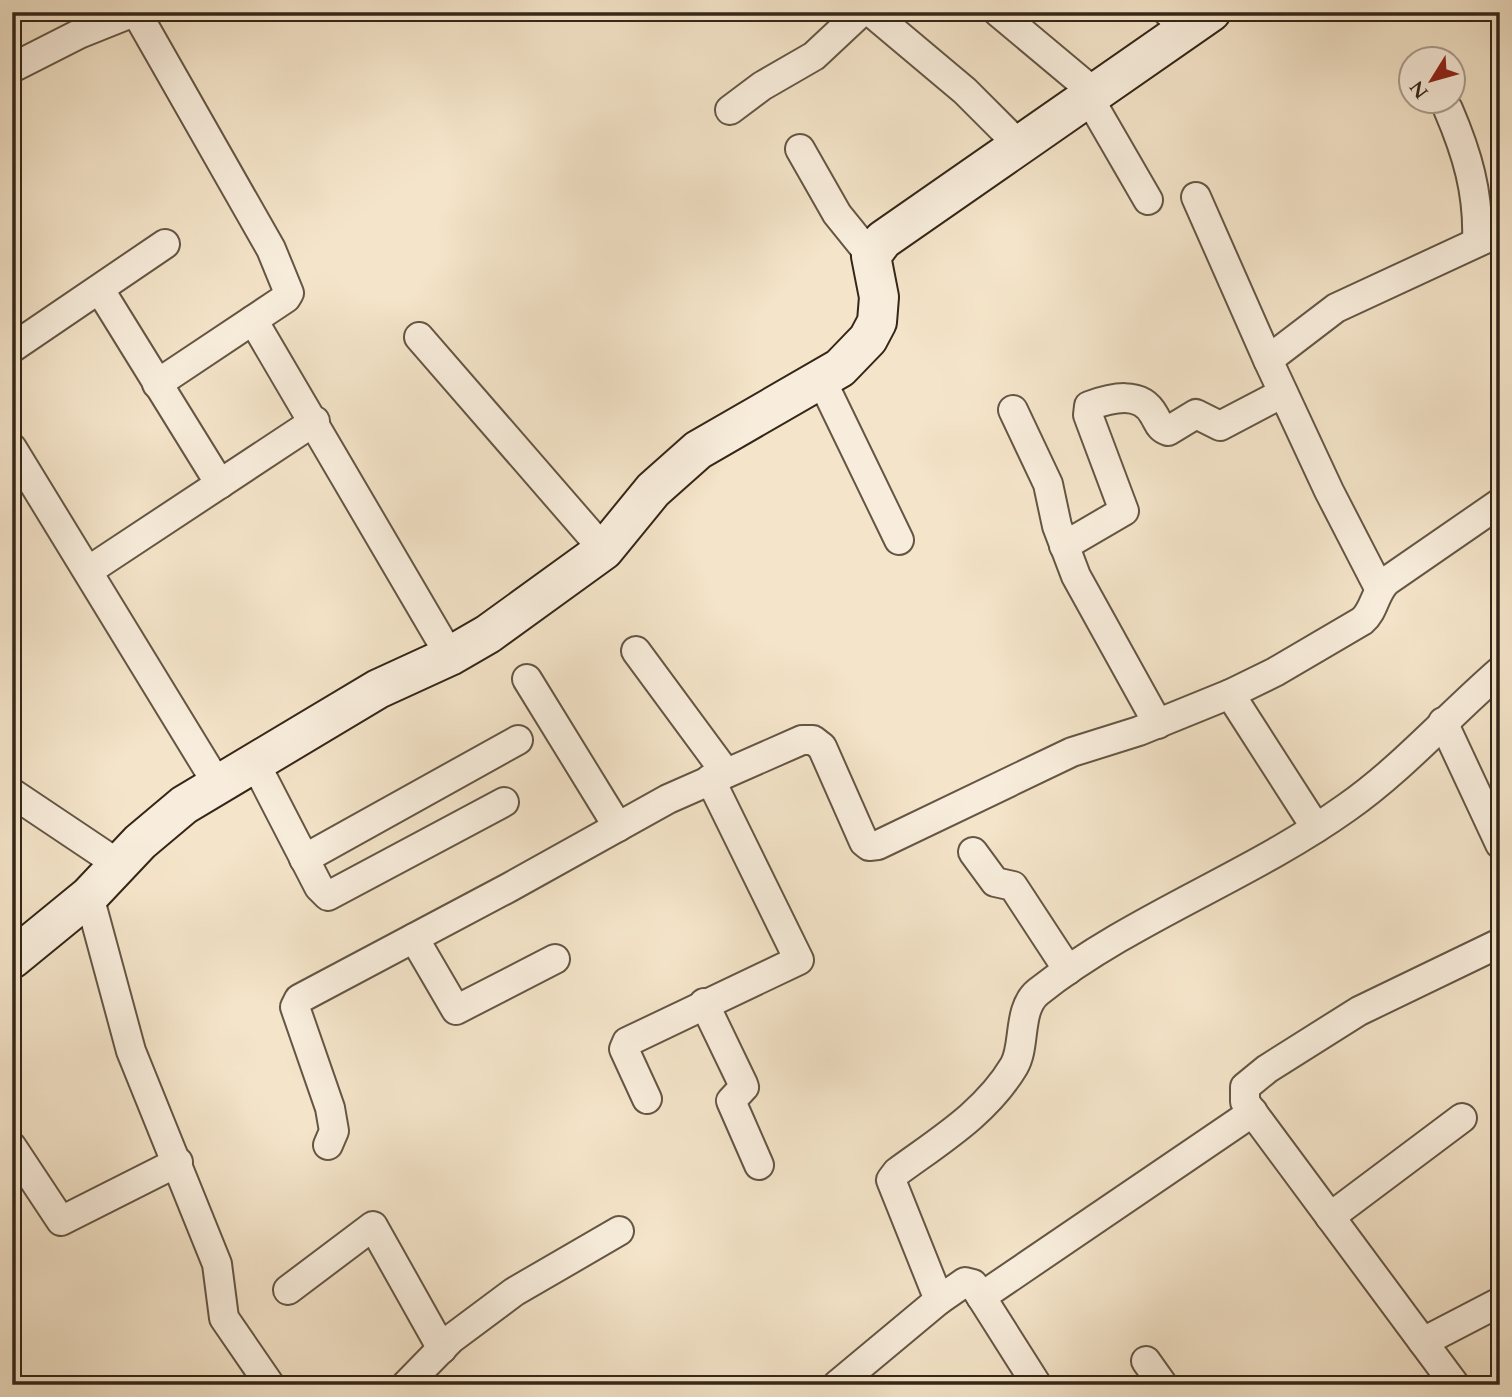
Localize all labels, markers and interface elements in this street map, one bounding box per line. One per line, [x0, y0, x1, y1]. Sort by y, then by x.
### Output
north arrow [1396, 46, 1466, 116]
text: N [1404, 75, 1435, 104]

